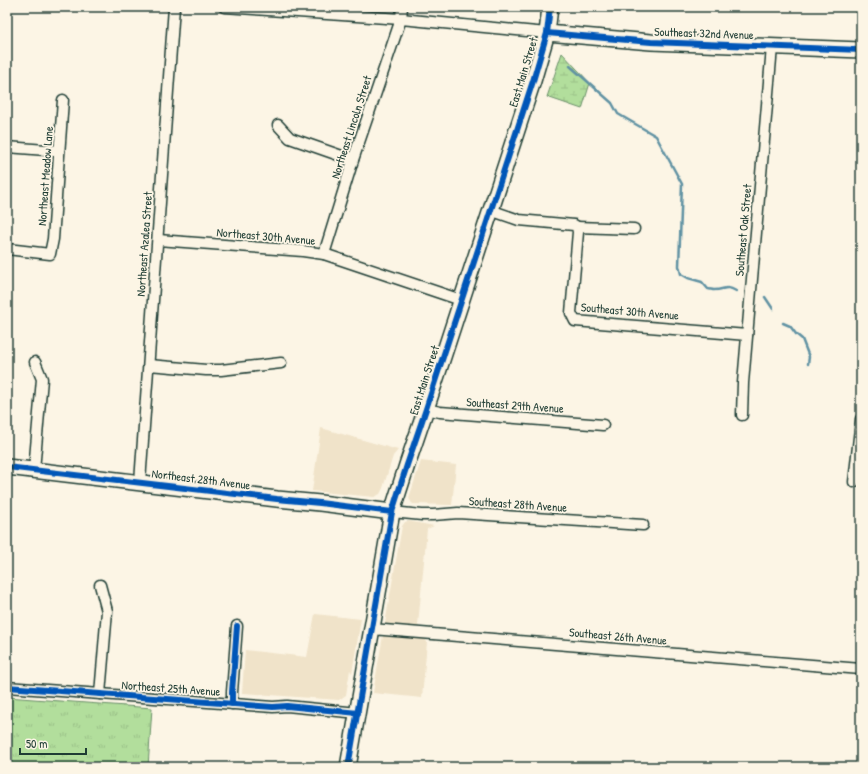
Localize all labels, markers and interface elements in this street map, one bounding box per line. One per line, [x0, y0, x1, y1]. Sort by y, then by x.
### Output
street label: Southeast 32nd Avenue [654, 23, 754, 43]
street label: East Main Street [504, 34, 542, 109]
street label: Northeast Lincoln Street [326, 72, 376, 181]
street label: Northeast Meadow Lane [33, 125, 57, 226]
street label: Southeast Oak Street [731, 182, 756, 277]
street label: Northeast Azalea Street [132, 190, 156, 297]
street label: Northeast 30th Avenue [216, 223, 316, 249]
street label: Southeast 30th Avenue [580, 298, 680, 324]
street label: East Main Street [405, 342, 444, 417]
street label: Southeast 29th Avenue [466, 393, 565, 417]
street label: Northeast 28th Avenue [151, 465, 251, 494]
street label: Southeast 28th Avenue [468, 492, 568, 516]
street label: Southeast 26th Avenue [568, 623, 668, 649]
street label: Northeast 25th Avenue [121, 676, 221, 700]
scale bar [20, 730, 86, 756]
text: 50 m [26, 735, 47, 752]

